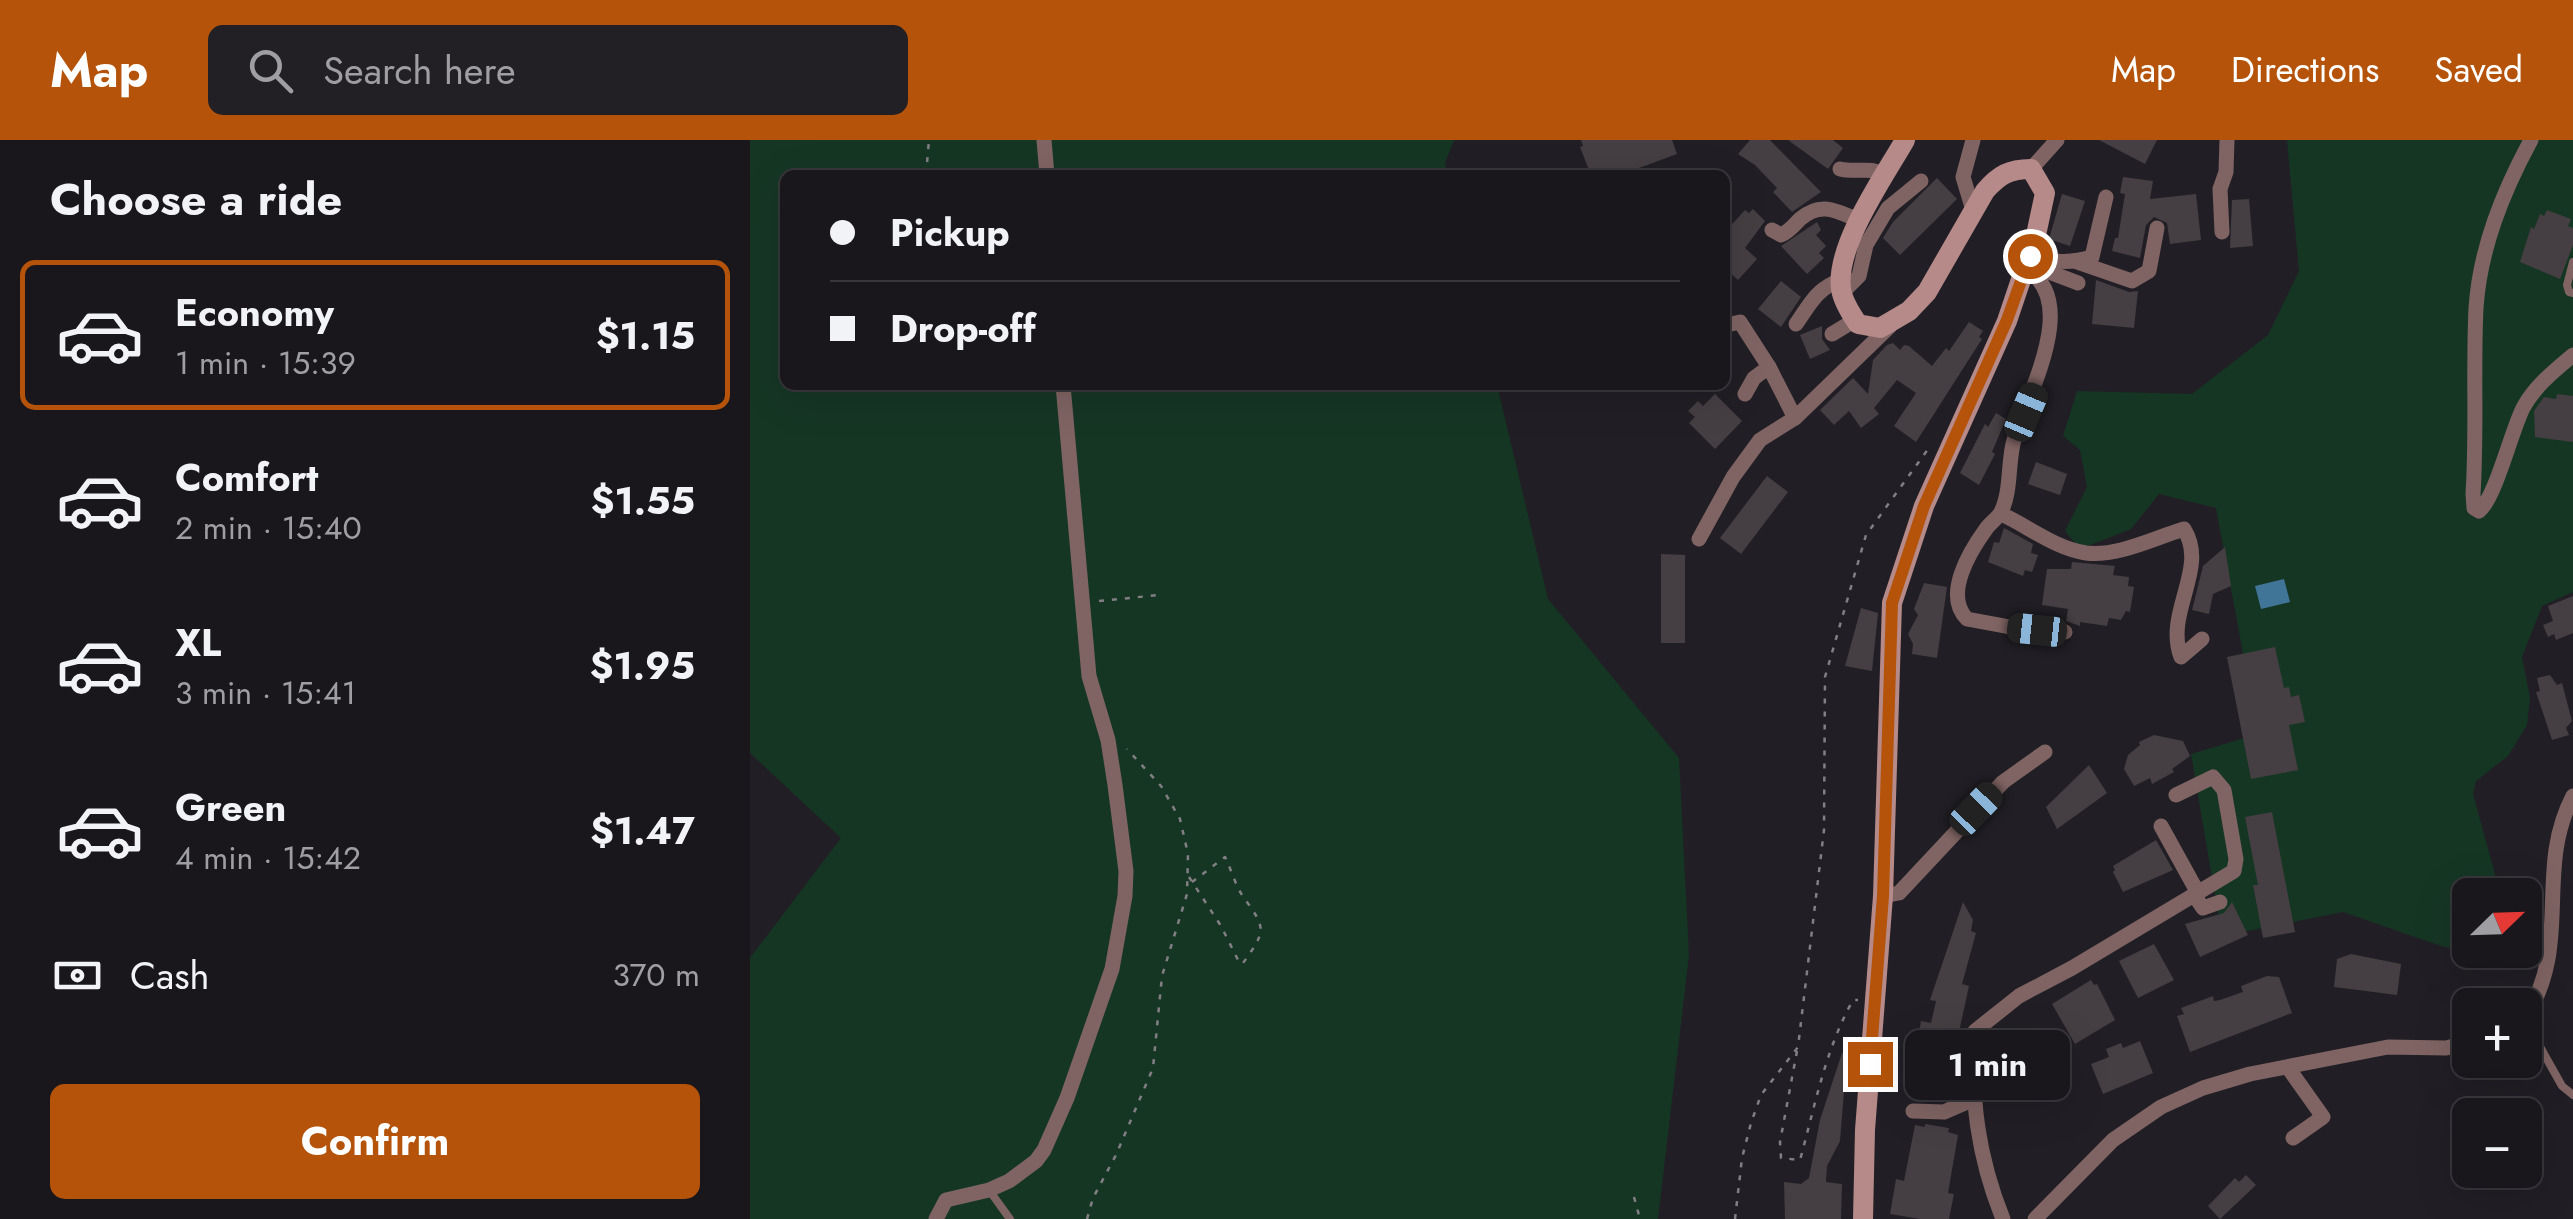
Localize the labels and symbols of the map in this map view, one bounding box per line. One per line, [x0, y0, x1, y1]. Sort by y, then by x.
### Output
route start [2008, 234, 2053, 279]
car [2000, 379, 2052, 445]
car [2006, 612, 2068, 648]
car [1944, 777, 2008, 841]
north arrow [2452, 878, 2542, 968]
callout: 1 min [1905, 1029, 2070, 1099]
route end [1848, 1042, 1893, 1087]

